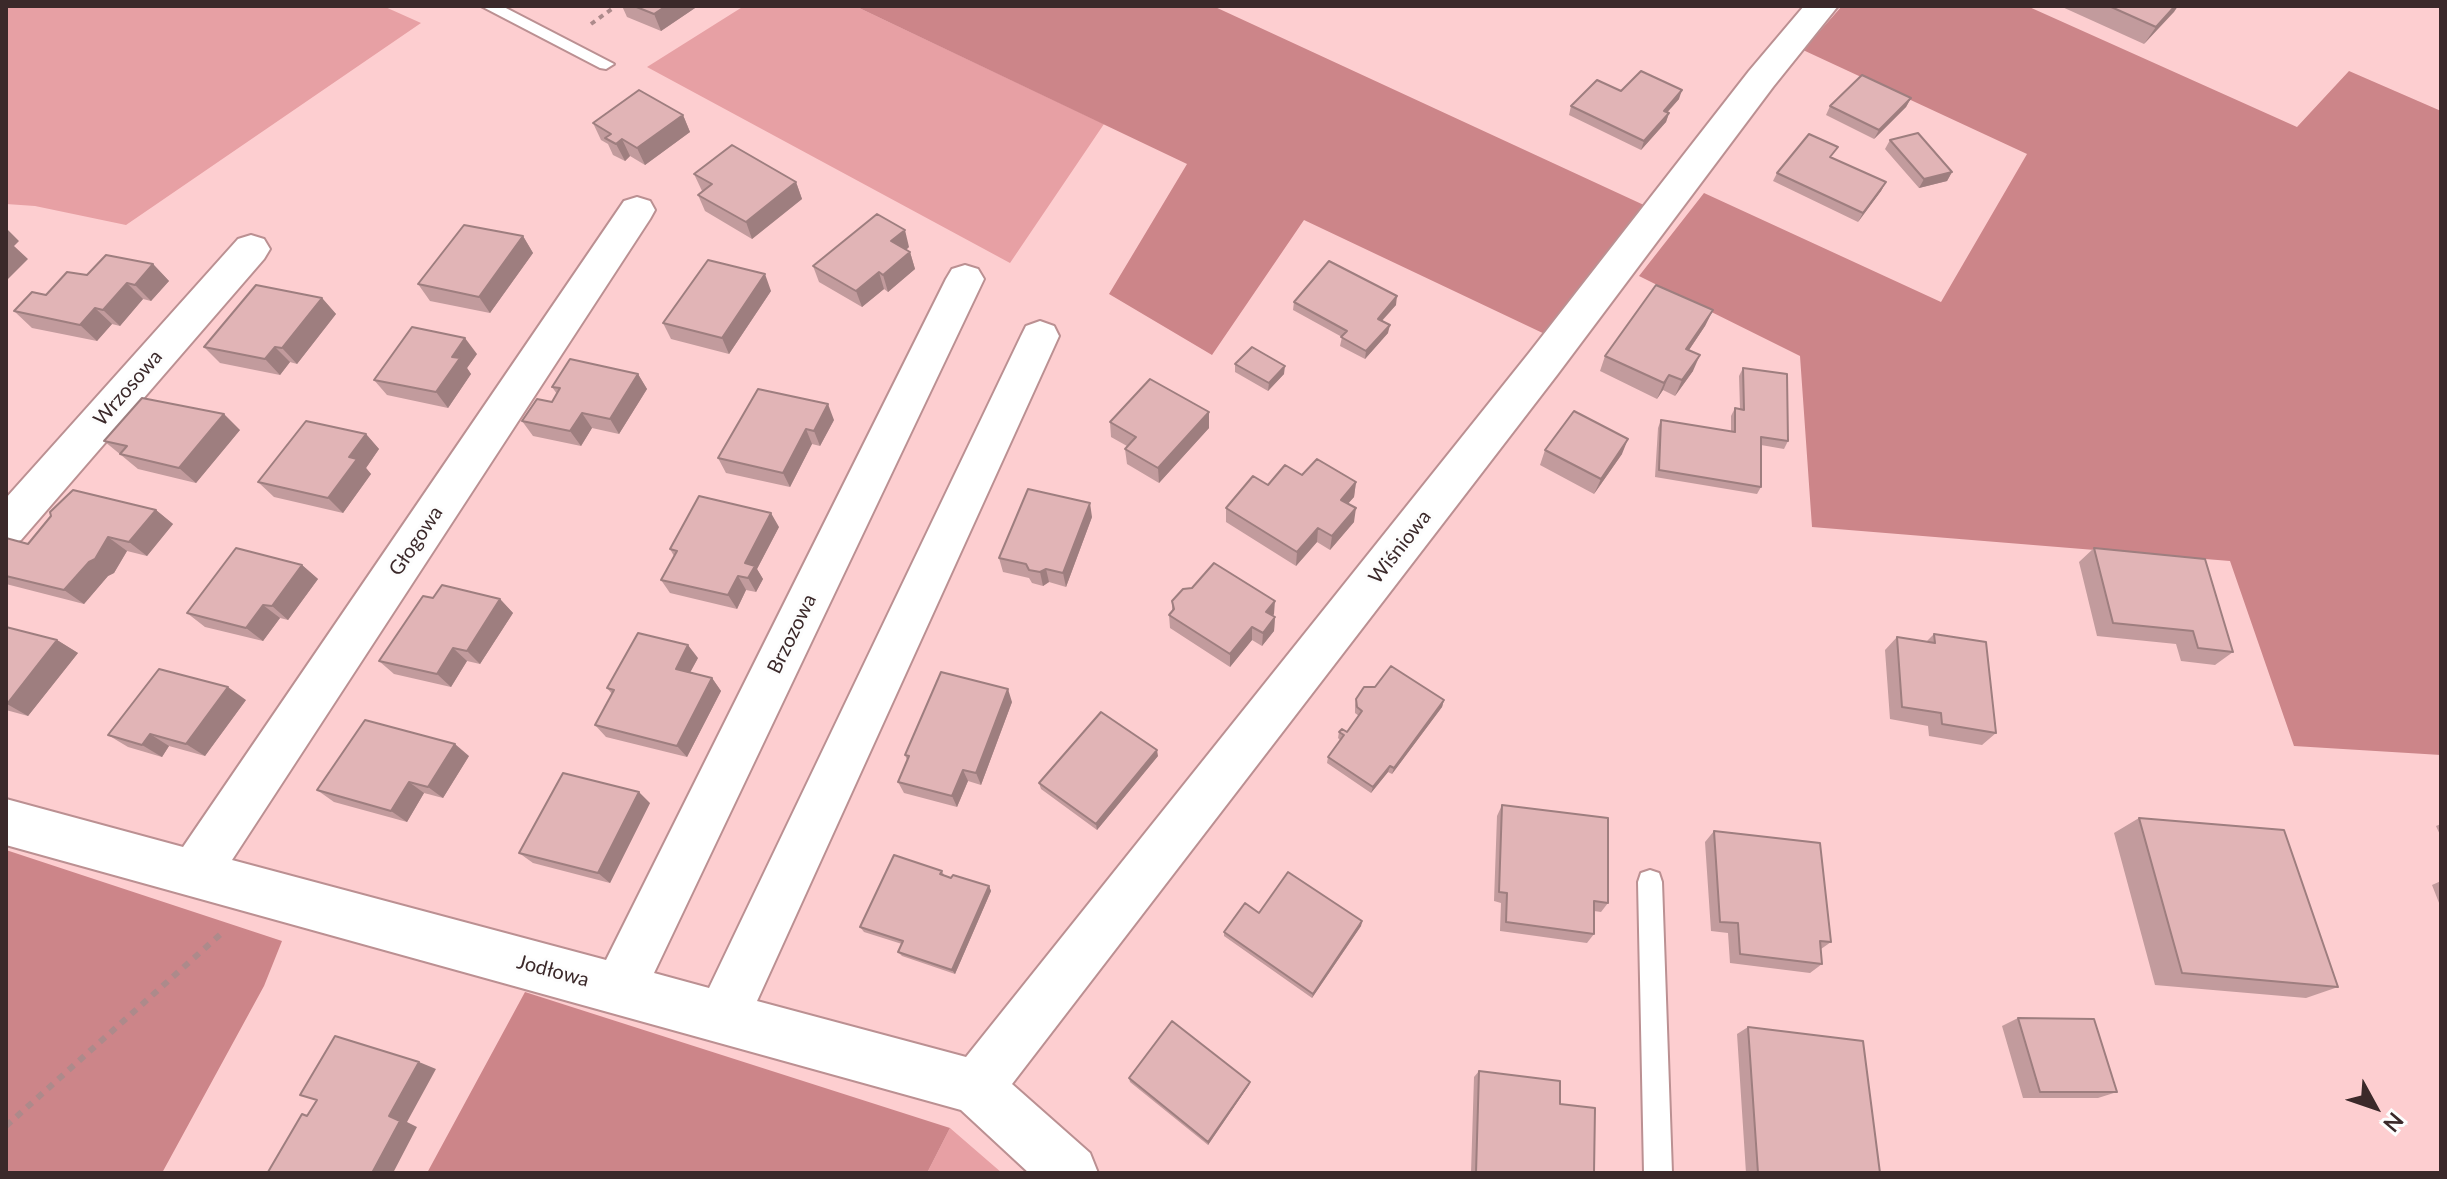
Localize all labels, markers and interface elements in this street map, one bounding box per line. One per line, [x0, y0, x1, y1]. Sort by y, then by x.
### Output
street label: Wrzosowa [89, 345, 167, 431]
street label: Głogowa [384, 502, 448, 580]
street label: Wiśniowa [1364, 505, 1436, 589]
street label: Brzozowa [762, 590, 822, 678]
street label: Jodłowa [514, 950, 592, 992]
north arrow [2335, 1067, 2415, 1147]
text: N [2378, 1108, 2410, 1138]

